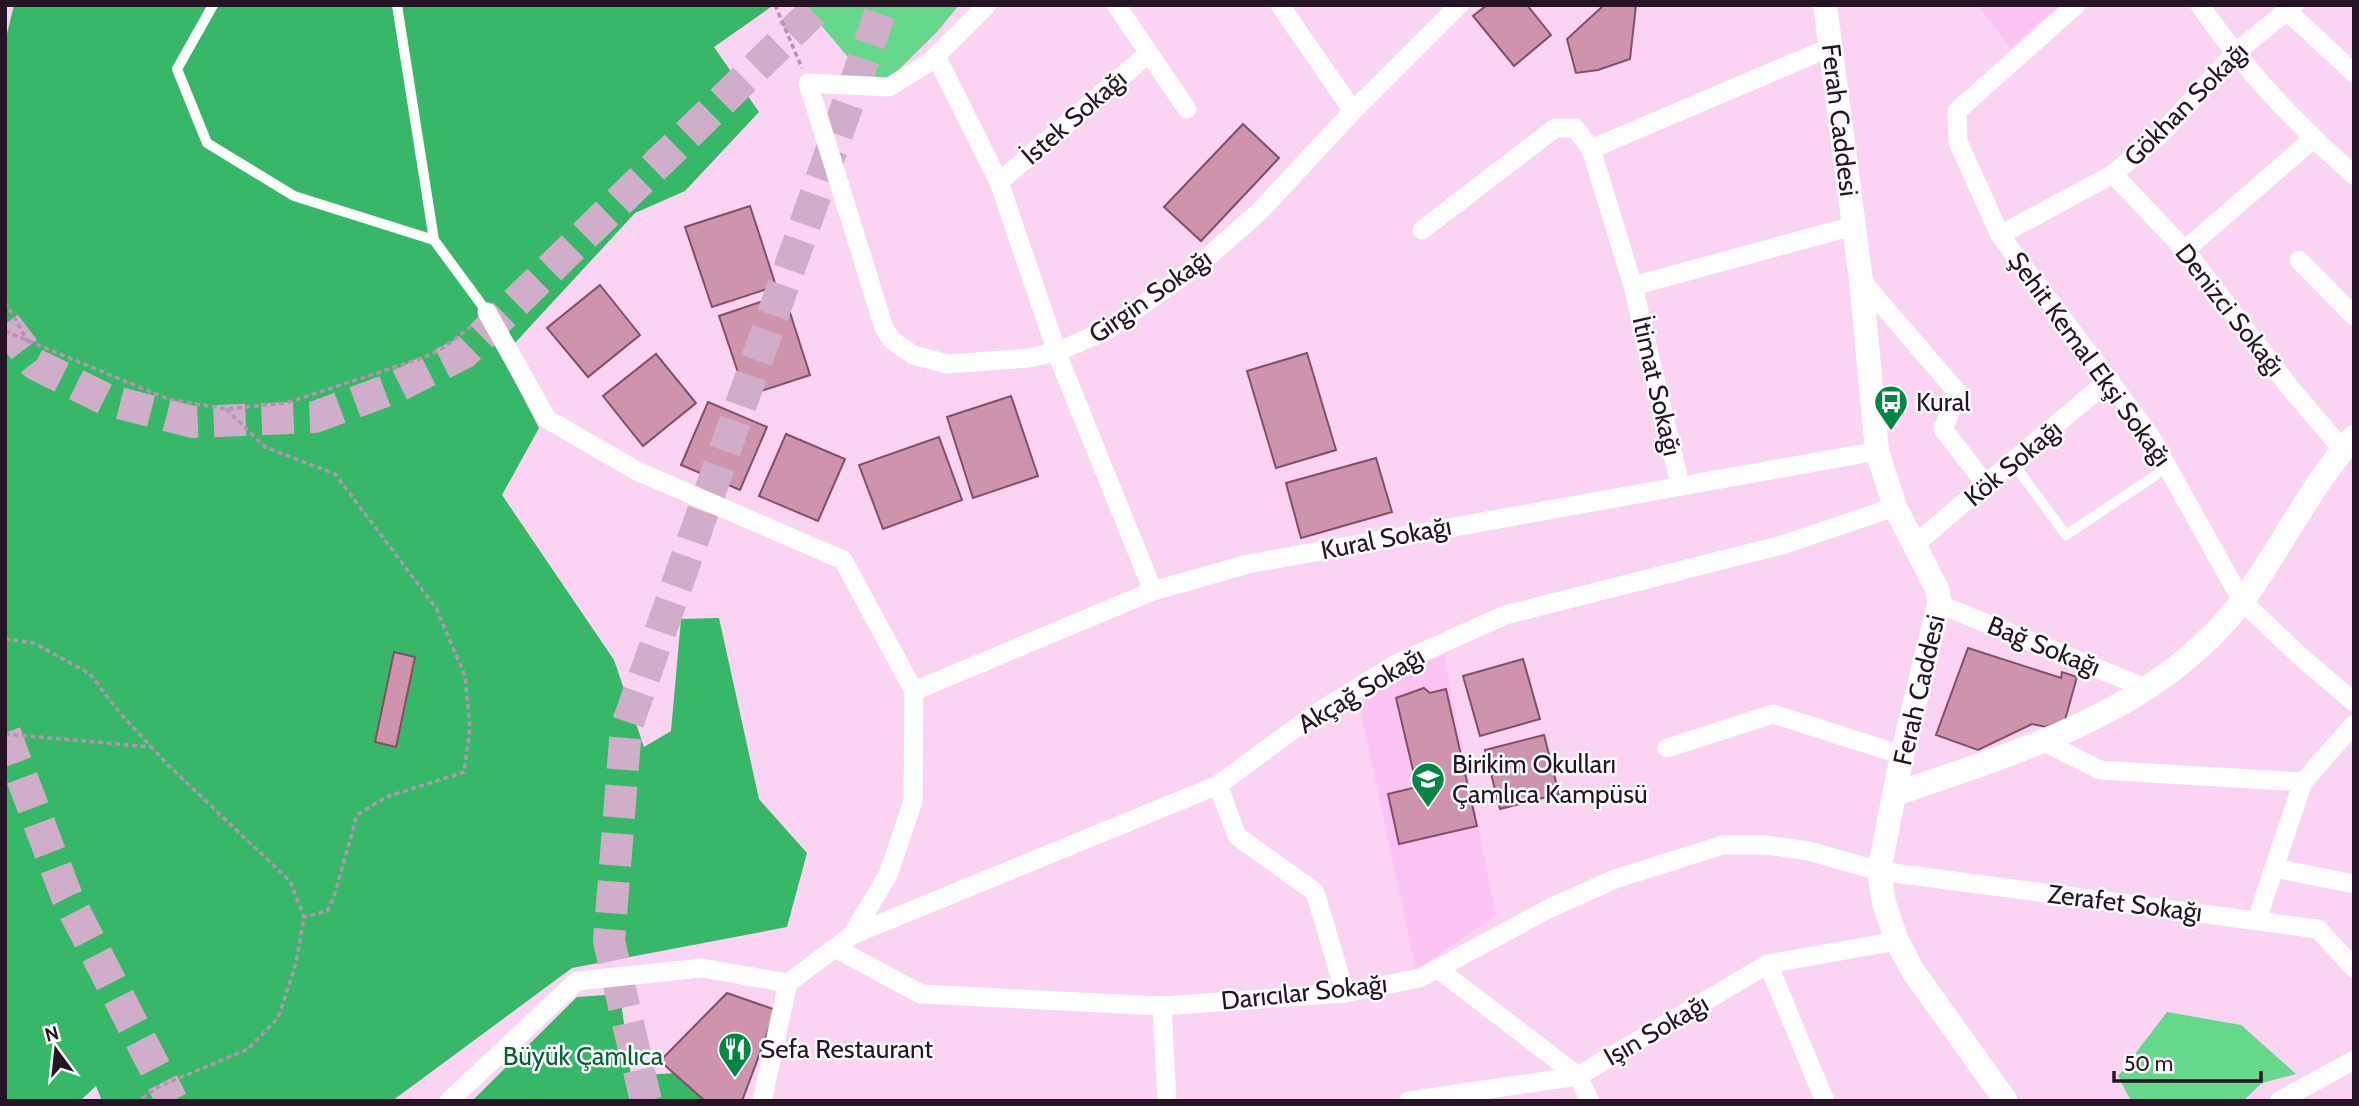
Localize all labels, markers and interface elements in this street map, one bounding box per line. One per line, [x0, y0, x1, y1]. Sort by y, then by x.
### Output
street label: Gökhan Sokağı [2117, 35, 2255, 173]
street label: Ferah Caddesi [1815, 42, 1865, 198]
street label: İstek Sokağı [1015, 63, 1133, 171]
street label: Denizci Sokağı [2168, 237, 2292, 383]
street label: Girgin Sokağı [1083, 242, 1217, 350]
street label: Şehit Kemal Ekşi Sokağı [2001, 246, 2179, 472]
street label: İtimat Sokağı [1625, 313, 1689, 459]
bus stop icon: Kural [1872, 383, 1910, 432]
place label: Kural [1916, 386, 1970, 418]
street label: Kök Sokağı [1958, 413, 2068, 513]
street label: Kural Sokağı [1318, 510, 1454, 566]
street label: Bağ Sokağı [1983, 609, 2105, 683]
street label: Ferah Caddesi [1886, 612, 1952, 768]
street label: Akçağ Sokağı [1292, 640, 1430, 740]
place label: Birikim Okulları Çamlıca Kampüsü [1452, 748, 1648, 810]
school or university icon: Birikim Okulları Çamlıca Kampüsü [1409, 760, 1447, 809]
street label: Zerafet Sokağı [2046, 878, 2204, 928]
street label: Darıcılar Sokağı [1219, 967, 1389, 1017]
street label: Işın Sokağı [1598, 987, 1714, 1073]
north arrow [21, 1015, 91, 1085]
text: N [42, 1021, 61, 1047]
restaurant icon: Sefa Restaurant [716, 1030, 754, 1079]
place label: Sefa Restaurant [760, 1033, 933, 1065]
park label: Büyük Çamlıca [503, 1040, 664, 1072]
scale bar [2114, 1040, 2261, 1084]
text: 50 m [2124, 1051, 2173, 1076]

